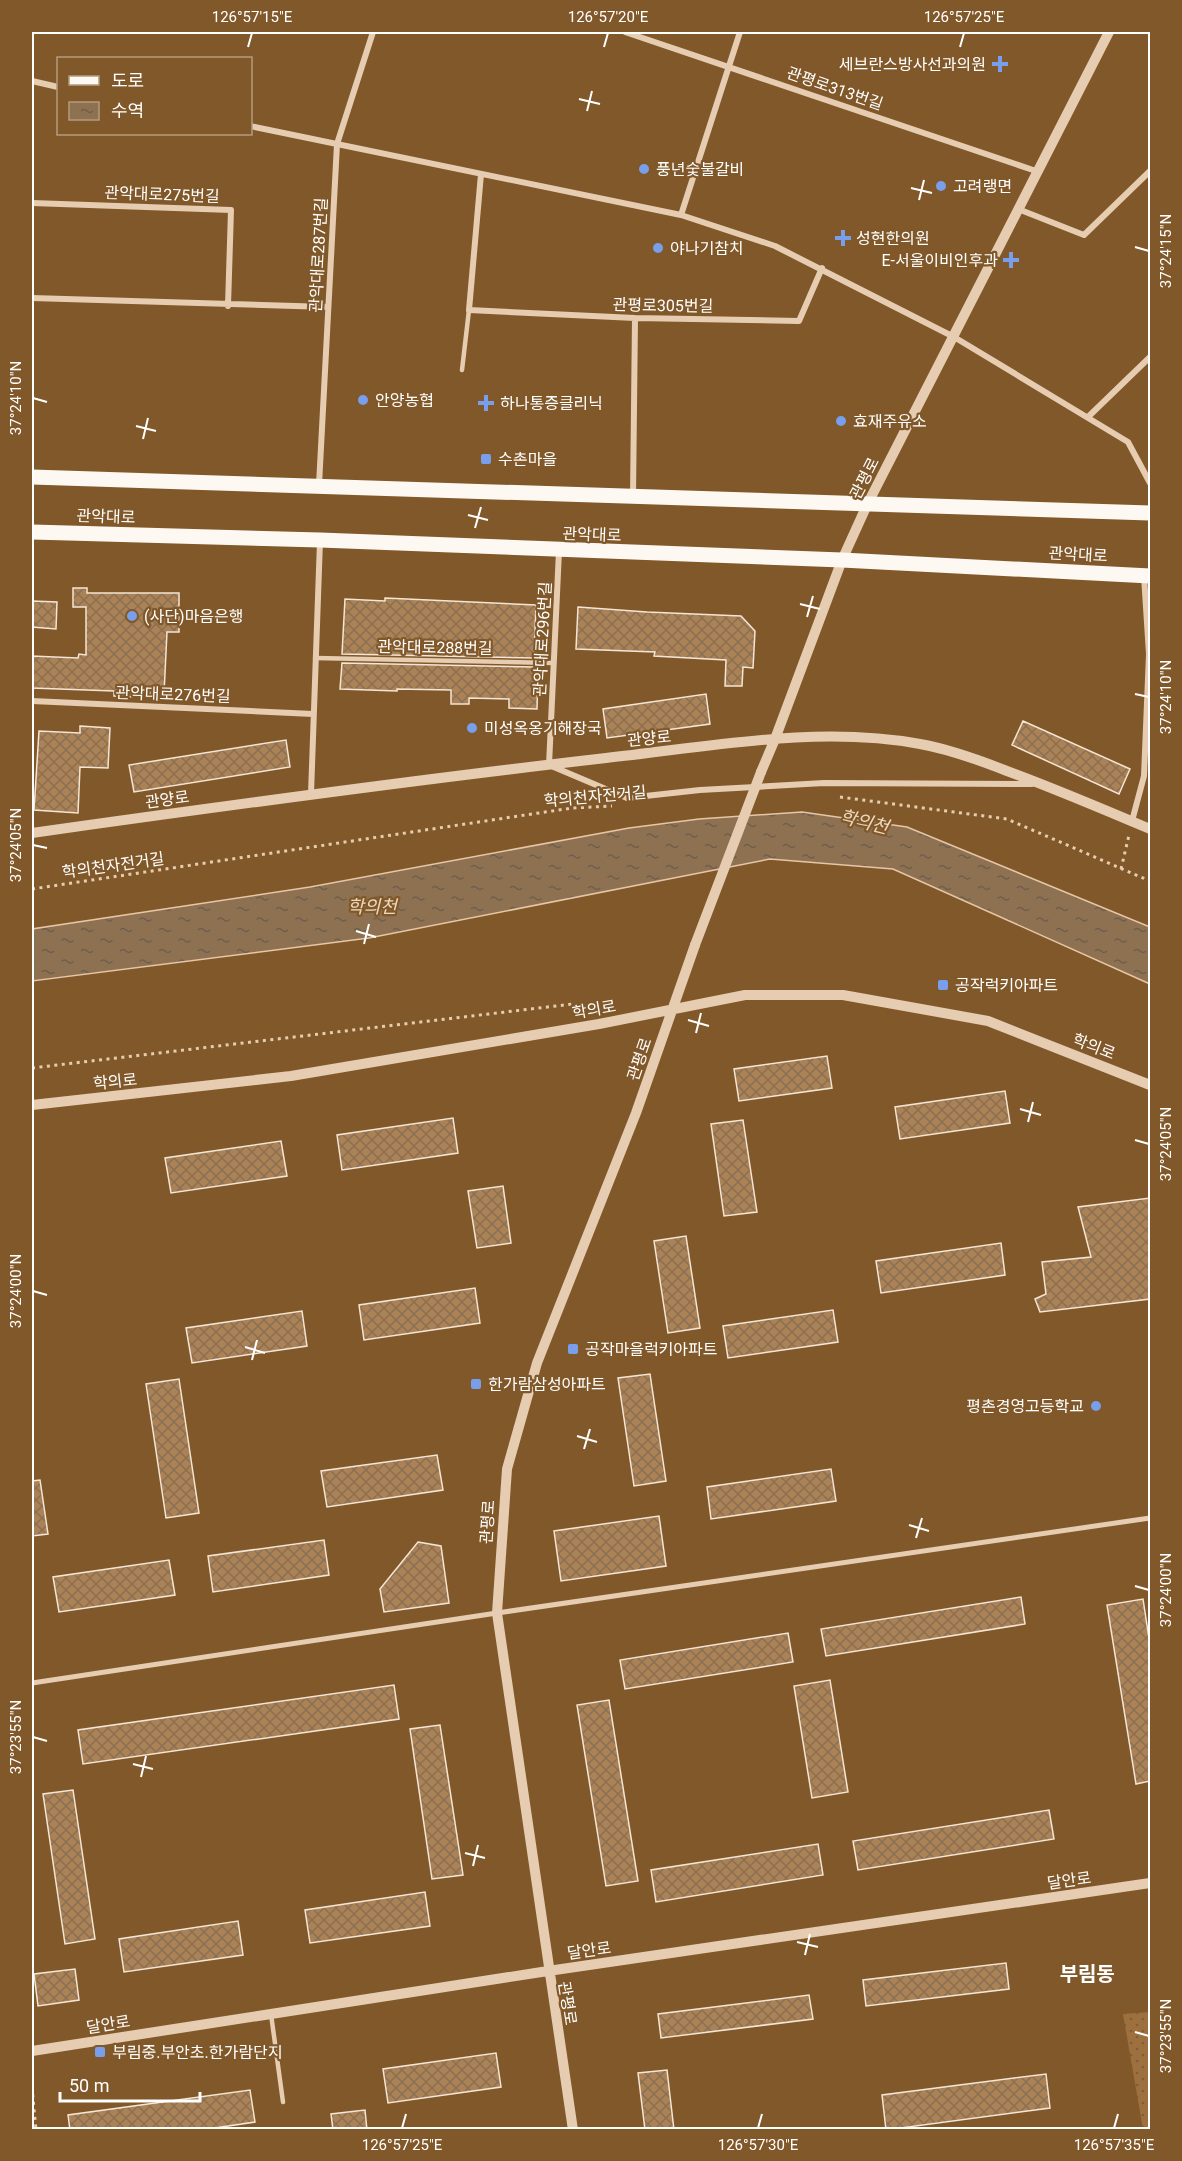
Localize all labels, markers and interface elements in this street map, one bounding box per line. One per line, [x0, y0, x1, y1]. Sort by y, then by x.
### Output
text: 126°57'15"E [212, 8, 293, 26]
text: 126°57'20"E [568, 8, 649, 26]
text: 126°57'25"E [924, 8, 1005, 26]
place label: 세브란스방사선과의원 [839, 55, 986, 74]
marker: 세브란스방사선과의원 [991, 55, 1009, 73]
legend [57, 57, 252, 135]
street label: 관평로313번길 [784, 63, 885, 114]
text: 도로 [111, 70, 144, 91]
text: 수역 [111, 100, 144, 121]
place label: 풍년숯불갈비 [656, 160, 744, 179]
marker: 풍년숯불갈비 [637, 162, 651, 176]
place label: 고려랭면 [953, 177, 1012, 196]
marker: 고려랭면 [934, 179, 948, 193]
street label: 관악대로275번길 [104, 183, 220, 206]
street label: 관악대로287번길 [306, 197, 331, 313]
text: 37°24'15"N [1157, 214, 1175, 288]
marker: 성현한의원 [834, 229, 852, 247]
place label: 성현한의원 [856, 229, 930, 248]
place label: 야나기참치 [670, 239, 744, 258]
marker: 야나기참치 [651, 241, 665, 255]
place label: E-서울이비인후과 [881, 251, 998, 270]
marker: E-서울이비인후과 [1002, 251, 1020, 269]
street label: 관평로305번길 [613, 295, 713, 316]
text: 37°24'10"N [7, 361, 25, 435]
place label: 안양농협 [375, 391, 434, 410]
marker: 안양농협 [356, 393, 370, 407]
marker: 하나통증클리닉 [477, 394, 495, 412]
place label: 하나통증클리닉 [500, 394, 603, 413]
place label: 효재주유소 [853, 412, 927, 431]
marker: 효재주유소 [834, 414, 848, 428]
place label: 수촌마을 [498, 450, 557, 469]
marker: 수촌마을 [479, 452, 493, 466]
street label: 관평로 [846, 454, 883, 502]
street label: 관악대로 [76, 506, 136, 527]
street label: 관악대로 [562, 524, 622, 545]
street label: 관악대로 [1048, 543, 1108, 566]
street label: 관악대로296번길 [530, 581, 555, 697]
place label: (사단)마음은행 [144, 607, 243, 626]
marker: (사단)마음은행 [125, 609, 139, 623]
street label: 관악대로288번길 [377, 637, 493, 658]
text: 37°24'10"N [1157, 660, 1175, 734]
street label: 관악대로276번길 [115, 683, 231, 706]
place label: 미성옥옹기해장국 [484, 719, 602, 738]
marker: 미성옥옹기해장국 [465, 721, 479, 735]
street label: 관양로 [626, 727, 672, 750]
street label: 학의천자전거길 [543, 783, 647, 810]
street label: 관양로 [144, 787, 191, 812]
water label: 학의천 [837, 805, 893, 838]
text: 37°24'05"N [7, 808, 25, 882]
street label: 학의천자전거길 [61, 849, 165, 882]
water label: 학의천 [347, 896, 399, 917]
place label: 공작럭키아파트 [955, 976, 1058, 995]
marker: 공작럭키아파트 [936, 978, 950, 992]
street label: 학의로 [571, 996, 618, 1023]
street label: 학의로 [1070, 1030, 1118, 1063]
street label: 관평로 [623, 1035, 656, 1083]
street label: 학의로 [92, 1070, 138, 1093]
text: 37°24'05"N [1157, 1107, 1175, 1181]
text: 37°24'00"N [7, 1254, 25, 1328]
place label: 공작마을럭키아파트 [585, 1340, 717, 1359]
marker: 공작마을럭키아파트 [566, 1342, 580, 1356]
place label: 한가람삼성아파트 [488, 1375, 606, 1394]
marker: 한가람삼성아파트 [469, 1377, 483, 1391]
place label: 평촌경영고등학교 [966, 1397, 1084, 1416]
marker: 평촌경영고등학교 [1089, 1399, 1103, 1413]
street label: 관평로 [476, 1499, 499, 1545]
text: 37°24'00"N [1157, 1553, 1175, 1627]
text: 37°23'55"N [7, 1700, 25, 1774]
street label: 달안로 [1046, 1868, 1093, 1893]
street label: 달안로 [566, 1938, 613, 1963]
district label: 부림동 [1059, 1962, 1115, 1986]
street label: 관평로 [555, 1980, 580, 2027]
text: 37°23'55"N [1157, 1999, 1175, 2073]
street label: 달안로 [85, 2012, 132, 2037]
place label: 부림중.부안초.한가람단지 [112, 2043, 282, 2062]
marker: 부림중.부안초.한가람단지 [93, 2045, 107, 2059]
scale bar [60, 2065, 200, 2103]
text: 50 m [69, 2075, 109, 2096]
text: 126°57'25"E [362, 2136, 443, 2154]
text: 126°57'30"E [718, 2136, 799, 2154]
text: 126°57'35"E [1074, 2136, 1155, 2154]

